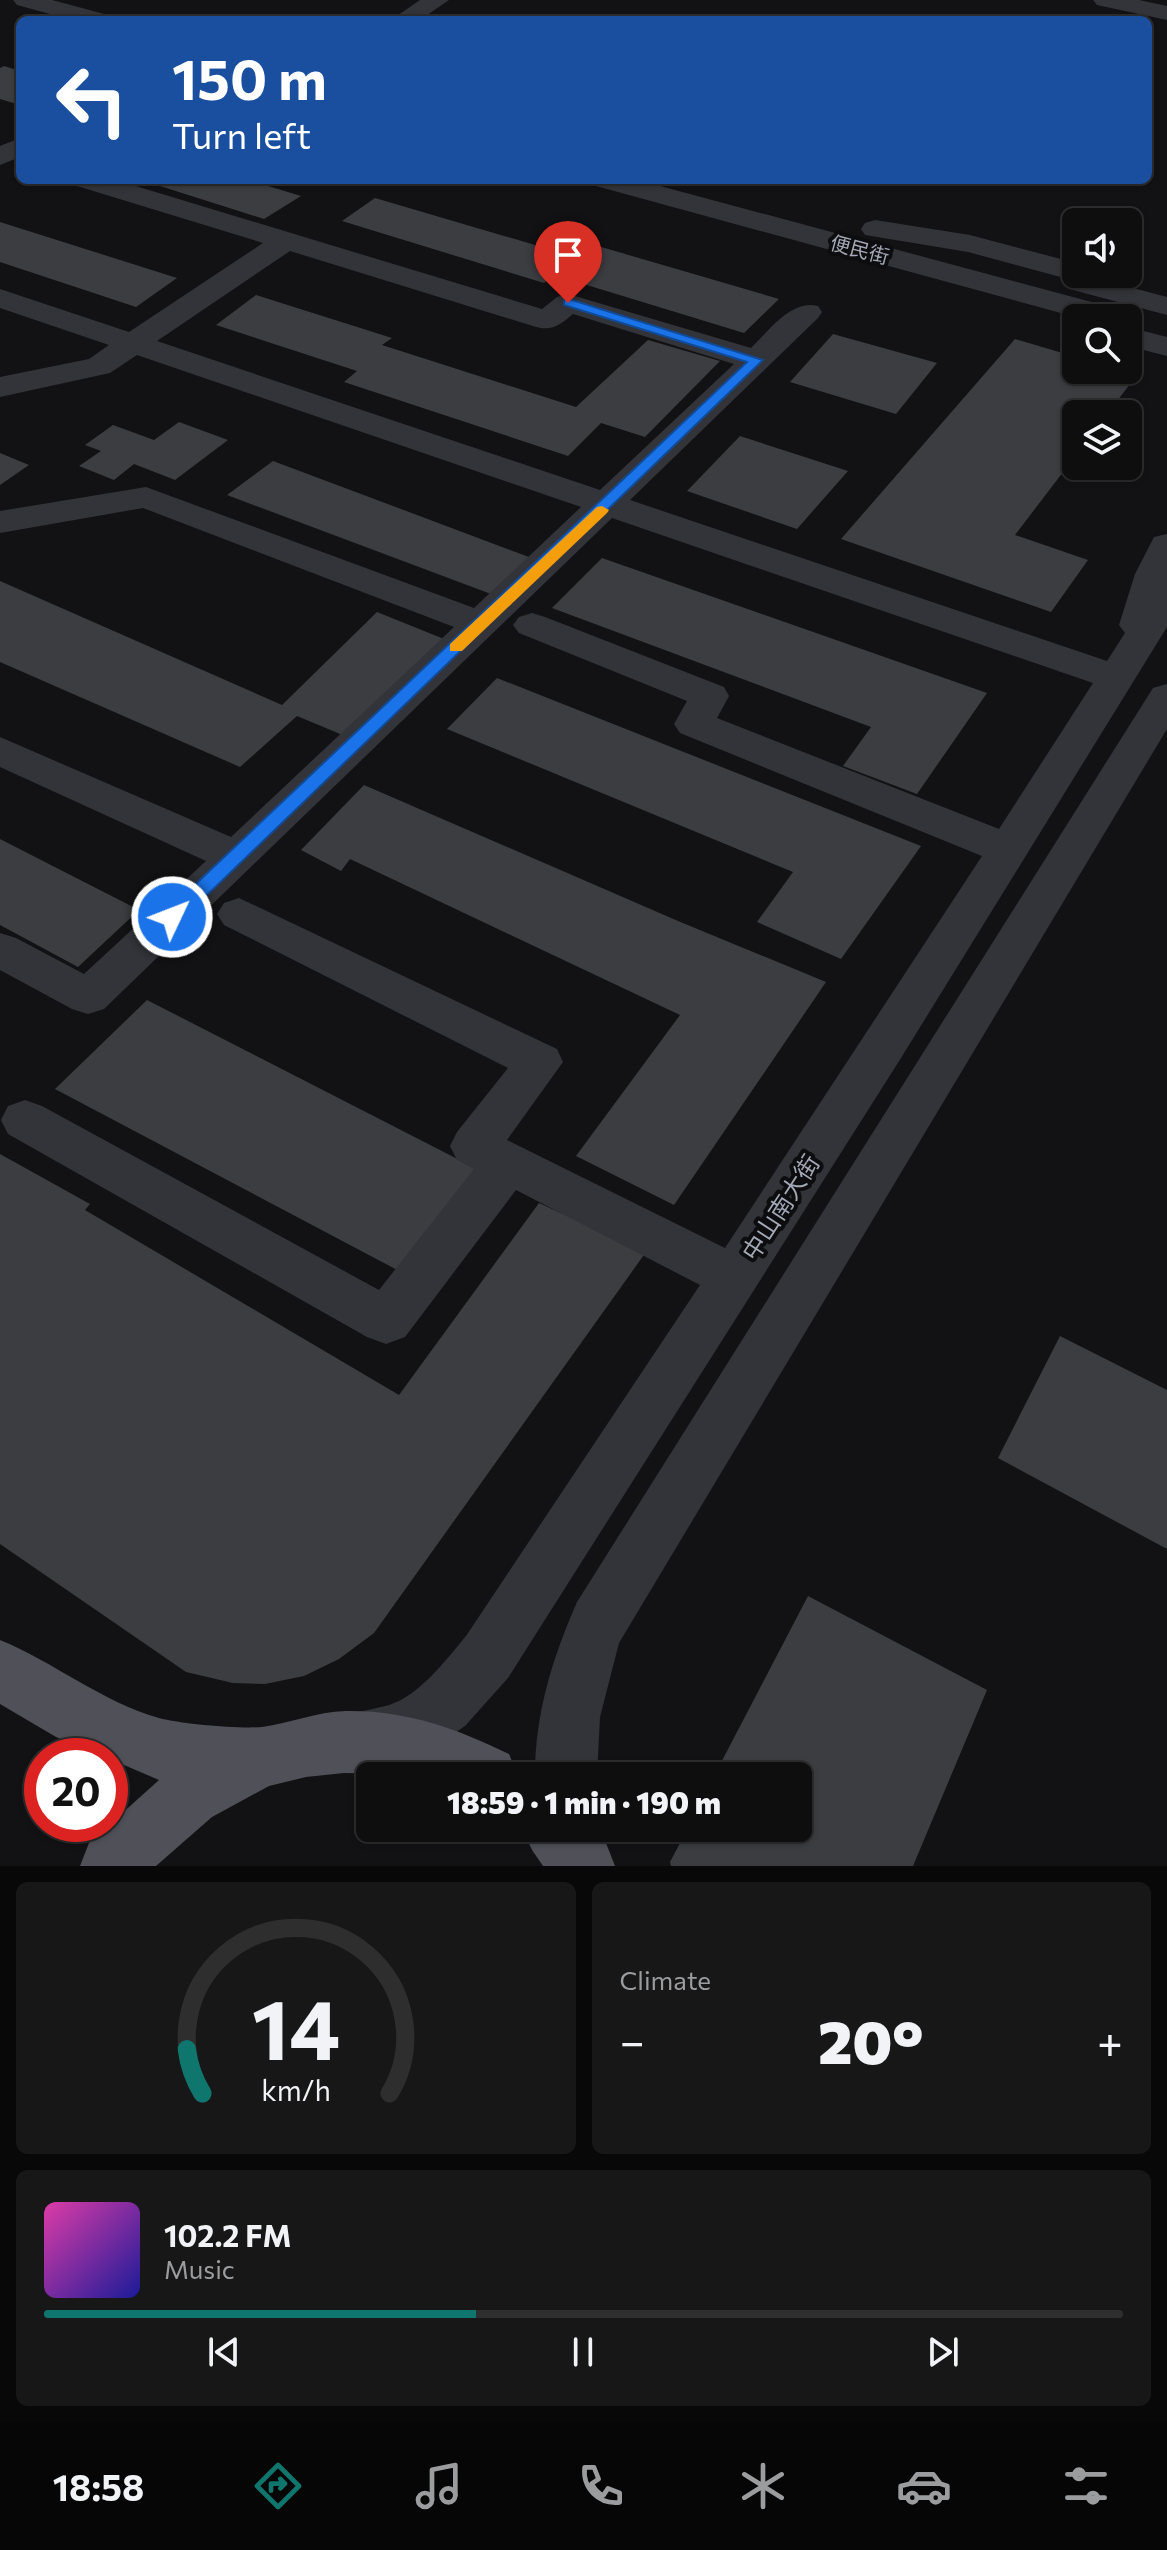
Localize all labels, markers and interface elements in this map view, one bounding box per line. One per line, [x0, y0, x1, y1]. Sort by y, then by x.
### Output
text: 150 m [172, 43, 327, 112]
icon: left [40, 48, 144, 152]
text: Turn left [172, 112, 311, 156]
map controls [1062, 208, 1142, 480]
button: sound [1062, 208, 1142, 288]
pin [534, 221, 602, 303]
street label: 便民街 [828, 230, 892, 268]
icon: arrive [546, 233, 590, 277]
button: search [1062, 304, 1142, 384]
button: layers [1062, 400, 1142, 480]
position arrow [130, 875, 214, 959]
street label: 中山南大街 [735, 1149, 825, 1265]
speed limit sign: 20 [24, 1738, 128, 1842]
text: 18:59 · 1 min · 190 m [447, 1783, 721, 1820]
text: Climate [620, 1964, 711, 1995]
text: 14 [251, 1975, 340, 2077]
text: 20° [818, 2003, 924, 2076]
text: − [620, 2013, 645, 2067]
text: + [1097, 2013, 1123, 2067]
text: km/h [261, 2072, 331, 2107]
text: 102.2 FM [164, 2216, 291, 2253]
text: Music [164, 2253, 235, 2284]
icon: previous [202, 2330, 246, 2374]
icon: pause [561, 2330, 605, 2374]
icon: next [921, 2330, 965, 2374]
icon: directions [250, 2458, 306, 2514]
icon: music [411, 2458, 467, 2514]
icon: phone [573, 2458, 629, 2514]
icon: climate [735, 2458, 791, 2514]
icon: car [896, 2458, 952, 2514]
icon: filters [1058, 2458, 1114, 2514]
text: 18:58 [53, 2464, 144, 2508]

